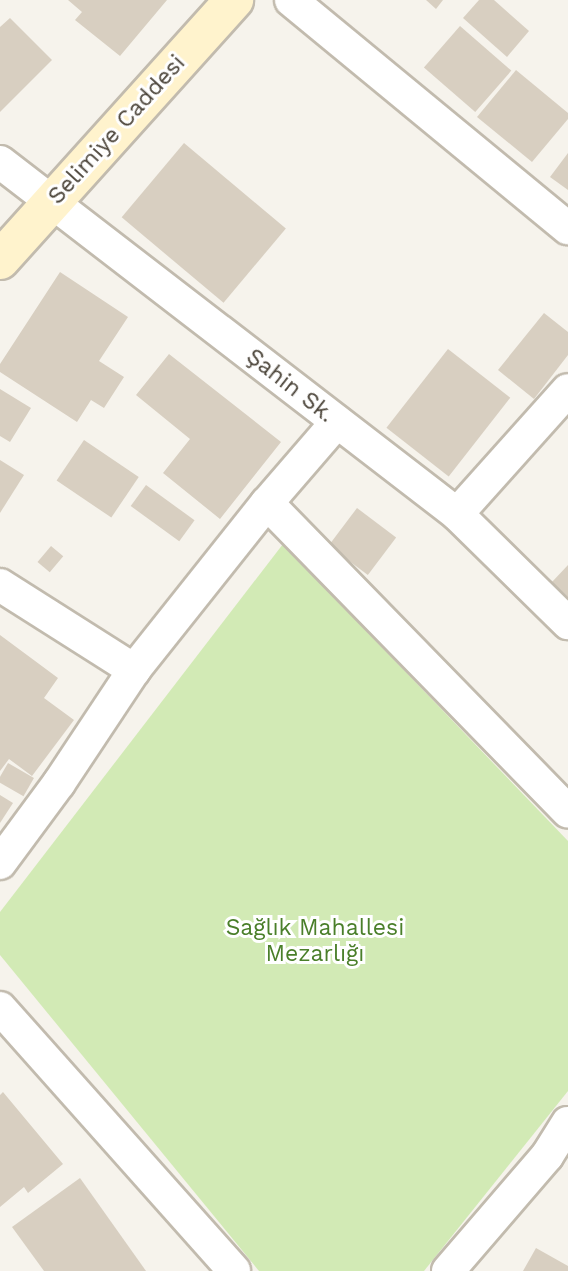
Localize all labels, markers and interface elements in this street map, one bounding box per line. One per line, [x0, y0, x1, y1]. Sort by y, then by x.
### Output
street label: Selimiye Caddesi [43, 50, 191, 210]
street label: Şahin Sk. [241, 343, 339, 429]
park label: Sağlık Mahallesi Mezarlığı [225, 914, 405, 968]

